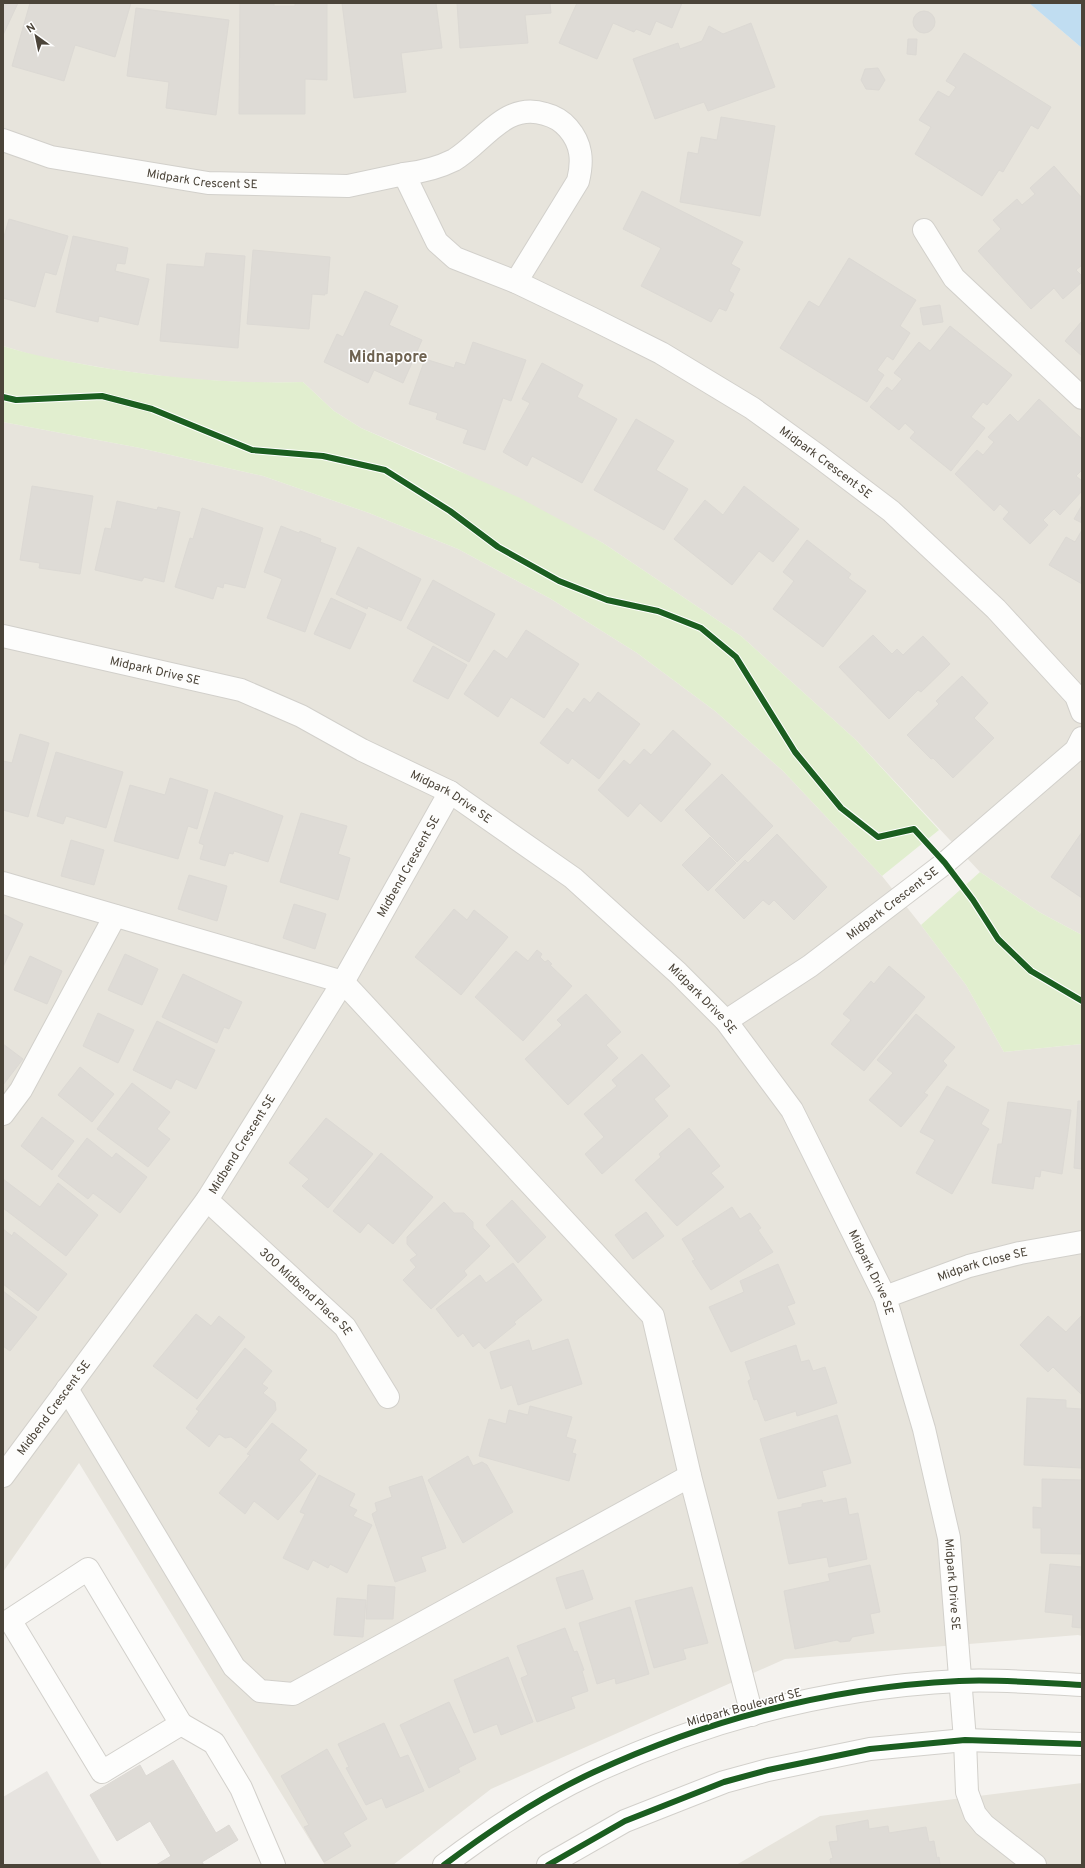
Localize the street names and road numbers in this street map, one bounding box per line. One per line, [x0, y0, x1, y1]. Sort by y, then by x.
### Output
street label: Midpark Crescent SE [145, 166, 258, 193]
street label: Midpark Crescent SE [776, 423, 875, 503]
street label: Midpark Drive SE [108, 653, 202, 690]
street label: Midpark Drive SE [407, 767, 495, 828]
street label: Midbend Crescent SE [374, 813, 444, 921]
street label: Midpark Crescent SE [844, 864, 942, 944]
street label: Midpark Drive SE [664, 961, 740, 1037]
street label: Midbend Crescent SE [206, 1092, 280, 1198]
street label: Midpark Drive SE [844, 1227, 897, 1317]
street label: 300 Midbend Place SE [255, 1245, 355, 1339]
street label: Midpark Close SE [935, 1245, 1029, 1286]
street label: Midbend Crescent SE [14, 1357, 95, 1459]
street label: Midpark Drive SE [940, 1538, 963, 1631]
street label: Midpark Boulevard SE [685, 1685, 803, 1731]

